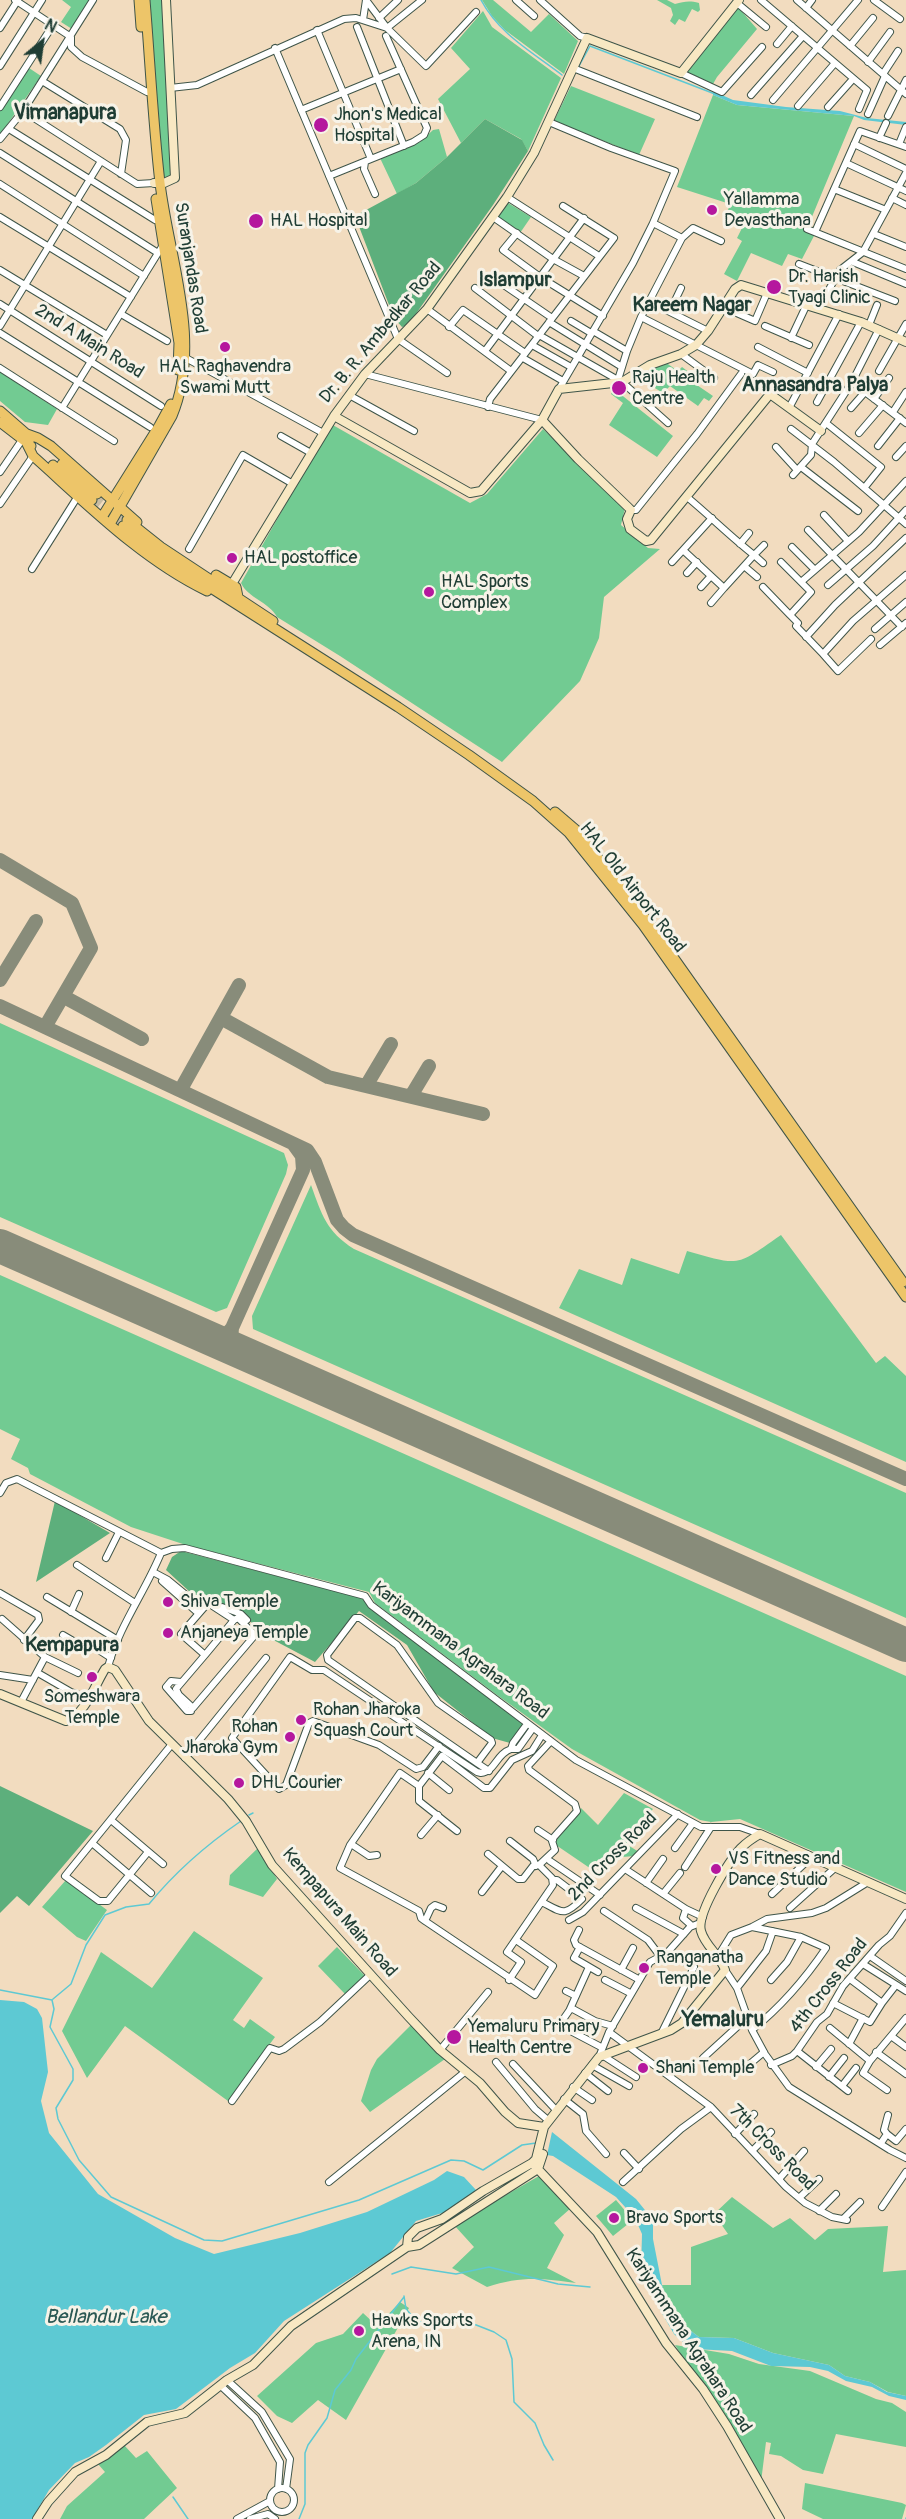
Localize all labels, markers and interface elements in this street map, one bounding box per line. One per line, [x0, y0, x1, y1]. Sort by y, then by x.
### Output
north arrow [12, 12, 72, 72]
text: N [41, 15, 60, 38]
district label: Vimanapura [14, 101, 116, 127]
place label: Jhon's Medical Hospital [334, 104, 442, 146]
marker: Jhon's Medical Hospital [312, 116, 330, 134]
place label: Yallamma Devasthana [724, 189, 811, 232]
street label: Suranjandas Road [169, 201, 211, 335]
marker: Yallamma Devasthana [705, 203, 719, 217]
place label: HAL Hospital [270, 210, 368, 232]
marker: HAL Hospital [247, 212, 265, 230]
street label: Dr. B. R. Ambedkar Road [315, 258, 447, 408]
place label: Dr. Harish Tyagi Clinic [788, 266, 871, 308]
district label: Islampur [478, 269, 552, 293]
marker: Dr. Harish Tyagi Clinic [765, 278, 783, 296]
district label: Kareem Nagar [632, 294, 752, 318]
street label: 2nd A Main Road [31, 300, 147, 384]
marker: HAL Raghavendra Swami Mutt [218, 340, 232, 354]
place label: HAL Raghavendra Swami Mutt [159, 356, 291, 398]
place label: Raju Health Centre [632, 367, 715, 410]
district label: Annasandra Palya [742, 374, 888, 398]
marker: Raju Health Centre [610, 379, 628, 397]
place label: HAL postoffice [244, 547, 357, 569]
marker: HAL postoffice [225, 551, 239, 565]
place label: HAL Sports Complex [441, 571, 529, 614]
marker: HAL Sports Complex [422, 585, 436, 599]
street label: HAL Old Airport Road [574, 818, 690, 958]
street label: Kariyammana Agrahara Road [367, 1578, 553, 1724]
place label: Shiva Temple [180, 1591, 278, 1613]
marker: Shiva Temple [161, 1595, 175, 1609]
place label: Anjaneya Temple [180, 1622, 308, 1644]
marker: Anjaneya Temple [161, 1626, 175, 1640]
district label: Kempapura [25, 1634, 119, 1658]
marker: Someshwara Temple [85, 1670, 99, 1684]
place label: Someshwara Temple [44, 1686, 140, 1728]
place label: Rohan Jharoka Squash Court [313, 1699, 420, 1742]
marker: Rohan Jharoka Squash Court [294, 1713, 308, 1727]
place label: Rohan Jharoka Gym [181, 1716, 278, 1758]
marker: Rohan Jharoka Gym [283, 1730, 297, 1744]
place label: DHL Courier [251, 1772, 342, 1794]
marker: DHL Courier [232, 1776, 246, 1790]
street label: 2nd Cross Road [564, 1808, 662, 1906]
street label: Kempapura Main Road [277, 1844, 401, 1982]
place label: VS Fitness and Dance Studio [728, 1848, 840, 1890]
marker: VS Fitness and Dance Studio [709, 1862, 723, 1876]
street label: 4th Cross Road [785, 1934, 873, 2038]
place label: Ranganatha Temple [656, 1947, 743, 1990]
marker: Ranganatha Temple [637, 1961, 651, 1975]
district label: Yemaluru [682, 2008, 764, 2034]
place label: Yemaluru Primary Health Centre [468, 2016, 599, 2058]
marker: Yemaluru Primary Health Centre [445, 2028, 463, 2046]
place label: Shani Temple [655, 2057, 754, 2079]
marker: Shani Temple [636, 2061, 650, 2075]
street label: 7th Cross Road [724, 2100, 820, 2196]
place label: Bravo Sports [626, 2207, 723, 2229]
marker: Bravo Sports [607, 2211, 621, 2225]
street label: Kariyammana Agrahara Road [620, 2245, 756, 2437]
water label: Bellandur Lake [46, 2306, 166, 2330]
place label: Hawks Sports Arena, IN [371, 2310, 473, 2352]
marker: Hawks Sports Arena, IN [352, 2324, 366, 2338]

